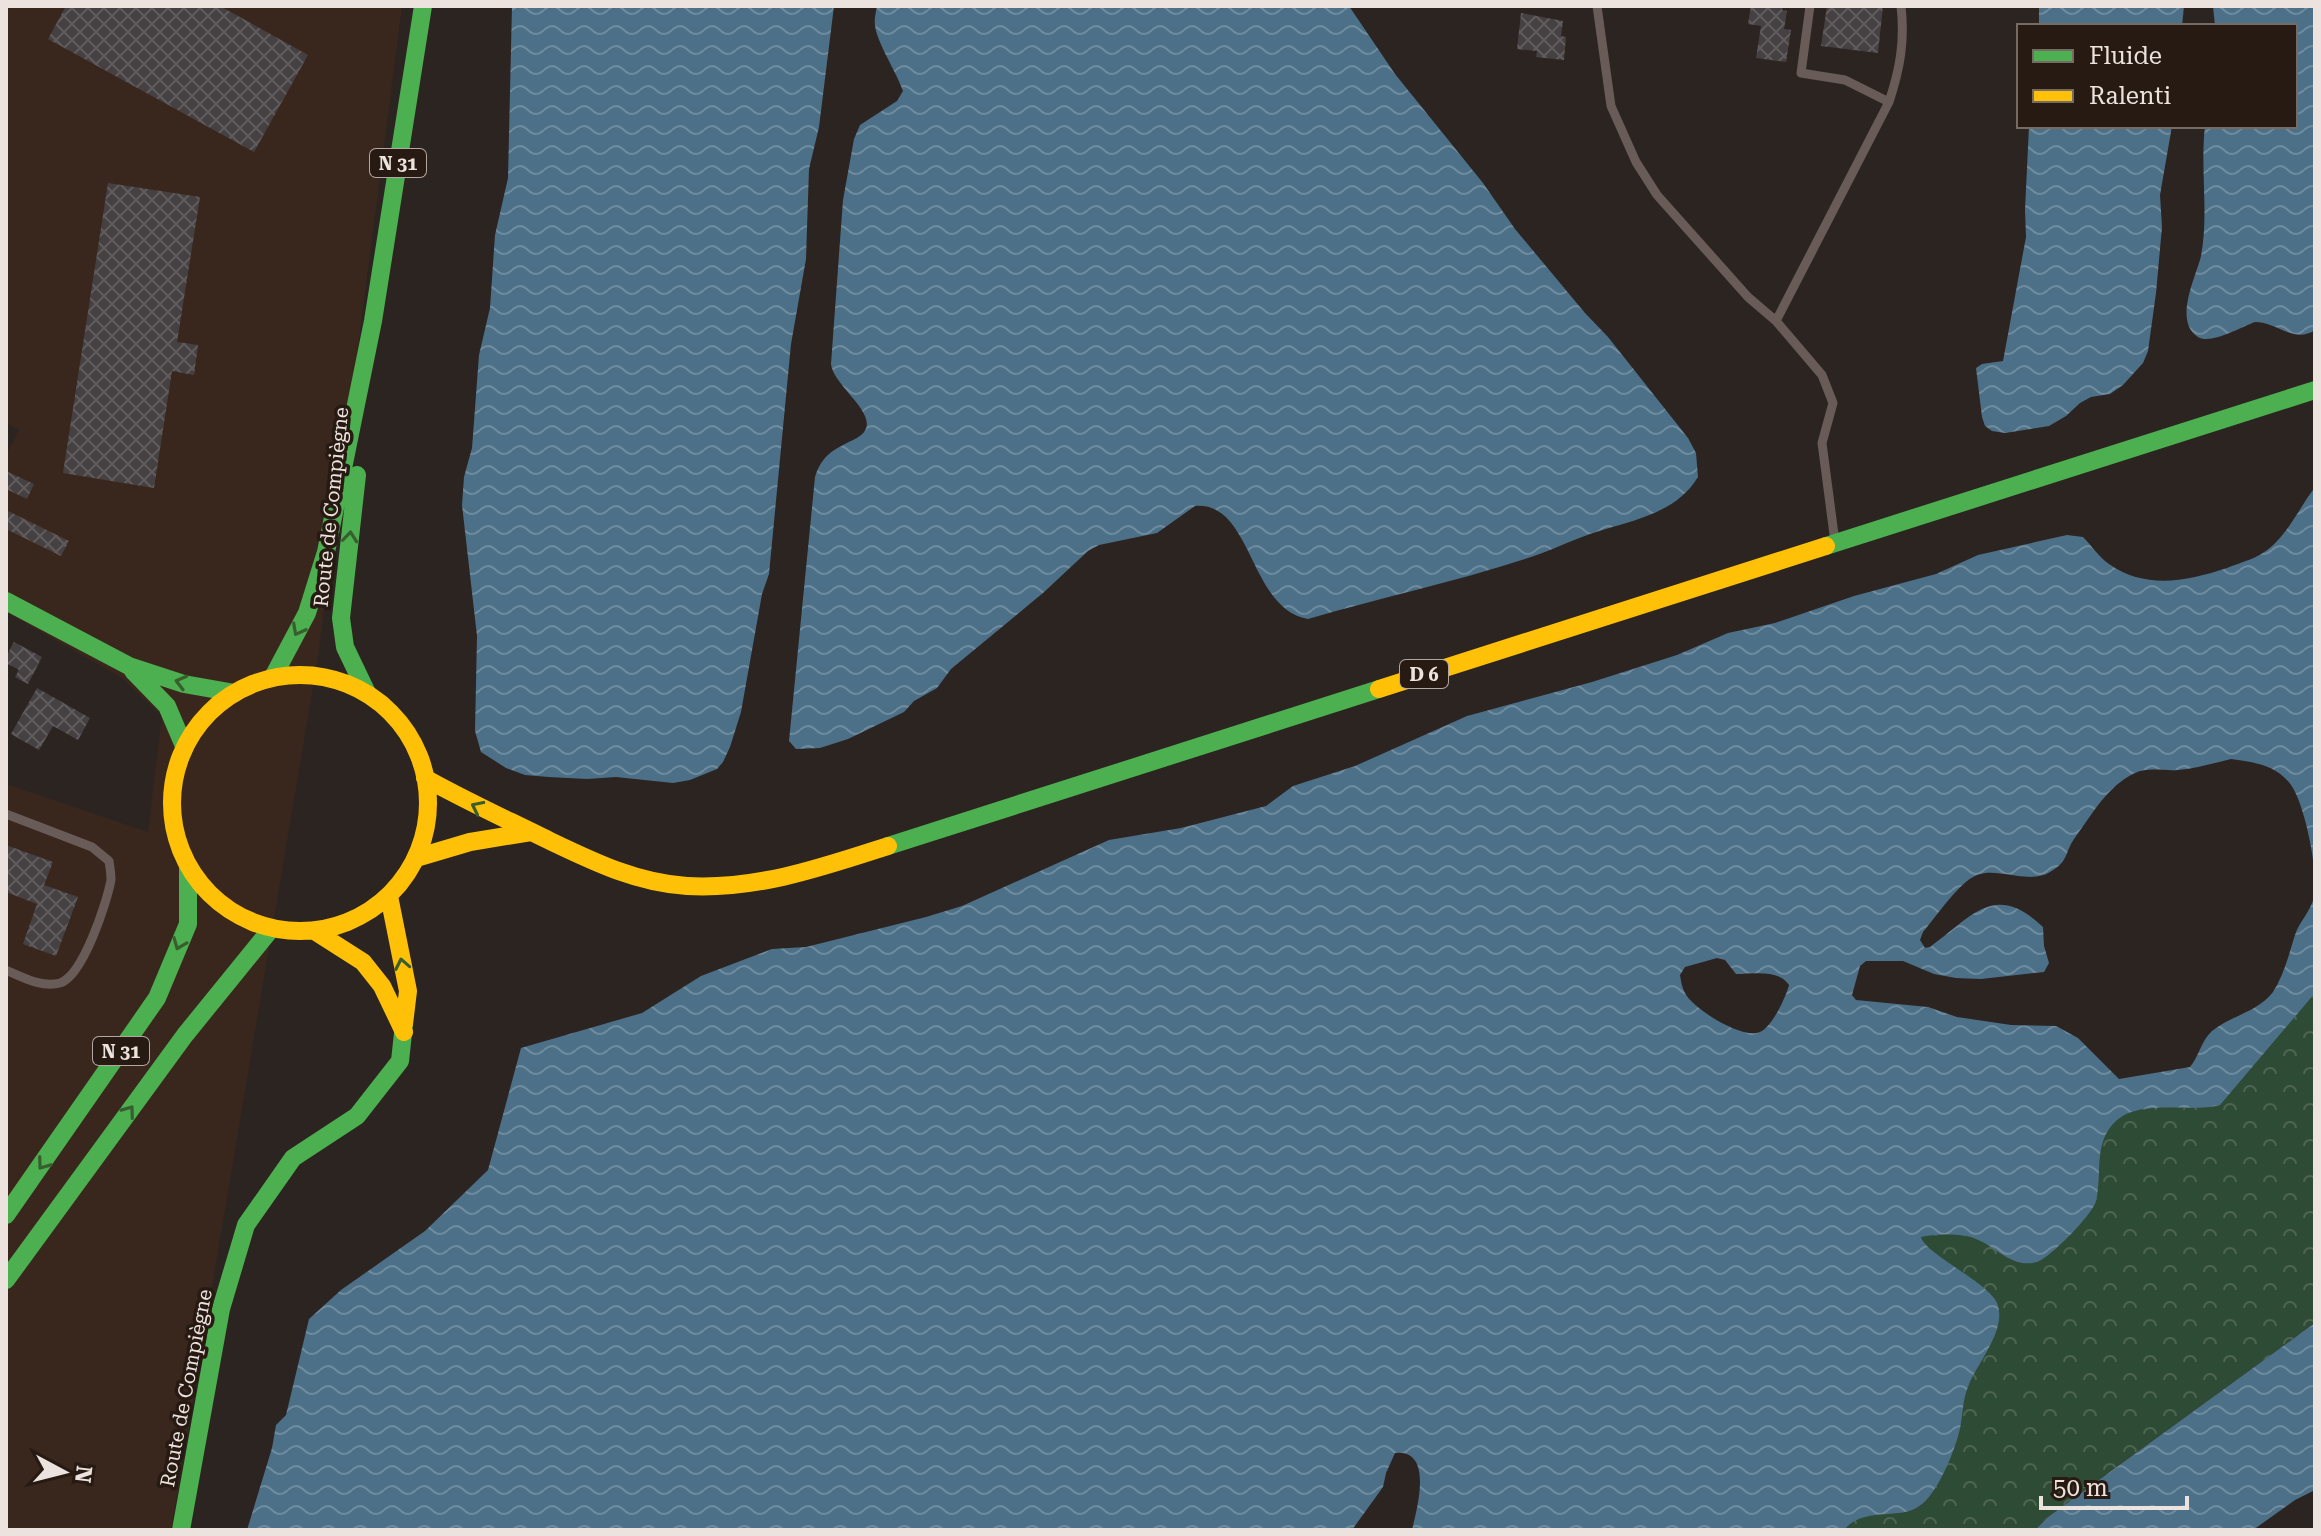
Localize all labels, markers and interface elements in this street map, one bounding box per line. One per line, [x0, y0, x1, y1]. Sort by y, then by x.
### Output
legend [2017, 24, 2297, 128]
text: Fluide [2089, 42, 2162, 70]
text: Ralenti [2089, 82, 2171, 110]
road number: N 31 [370, 149, 426, 177]
street label: Route de Compiègne [309, 406, 353, 608]
one-way arrow [342, 530, 359, 543]
one-way arrow [292, 622, 308, 636]
road number: D 6 [1400, 660, 1448, 688]
one-way arrow [175, 675, 189, 692]
one-way arrow [471, 801, 485, 817]
one-way arrow [173, 936, 189, 950]
one-way arrow [395, 958, 412, 971]
road number: N 31 [93, 1037, 149, 1065]
one-way arrow [119, 1105, 134, 1120]
one-way arrow [38, 1155, 53, 1170]
street label: Route de Compiègne [155, 1287, 217, 1489]
north arrow [24, 1432, 104, 1512]
scale bar [2041, 1460, 2187, 1510]
text: N [70, 1464, 97, 1484]
text: 50 m [2053, 1474, 2108, 1502]

